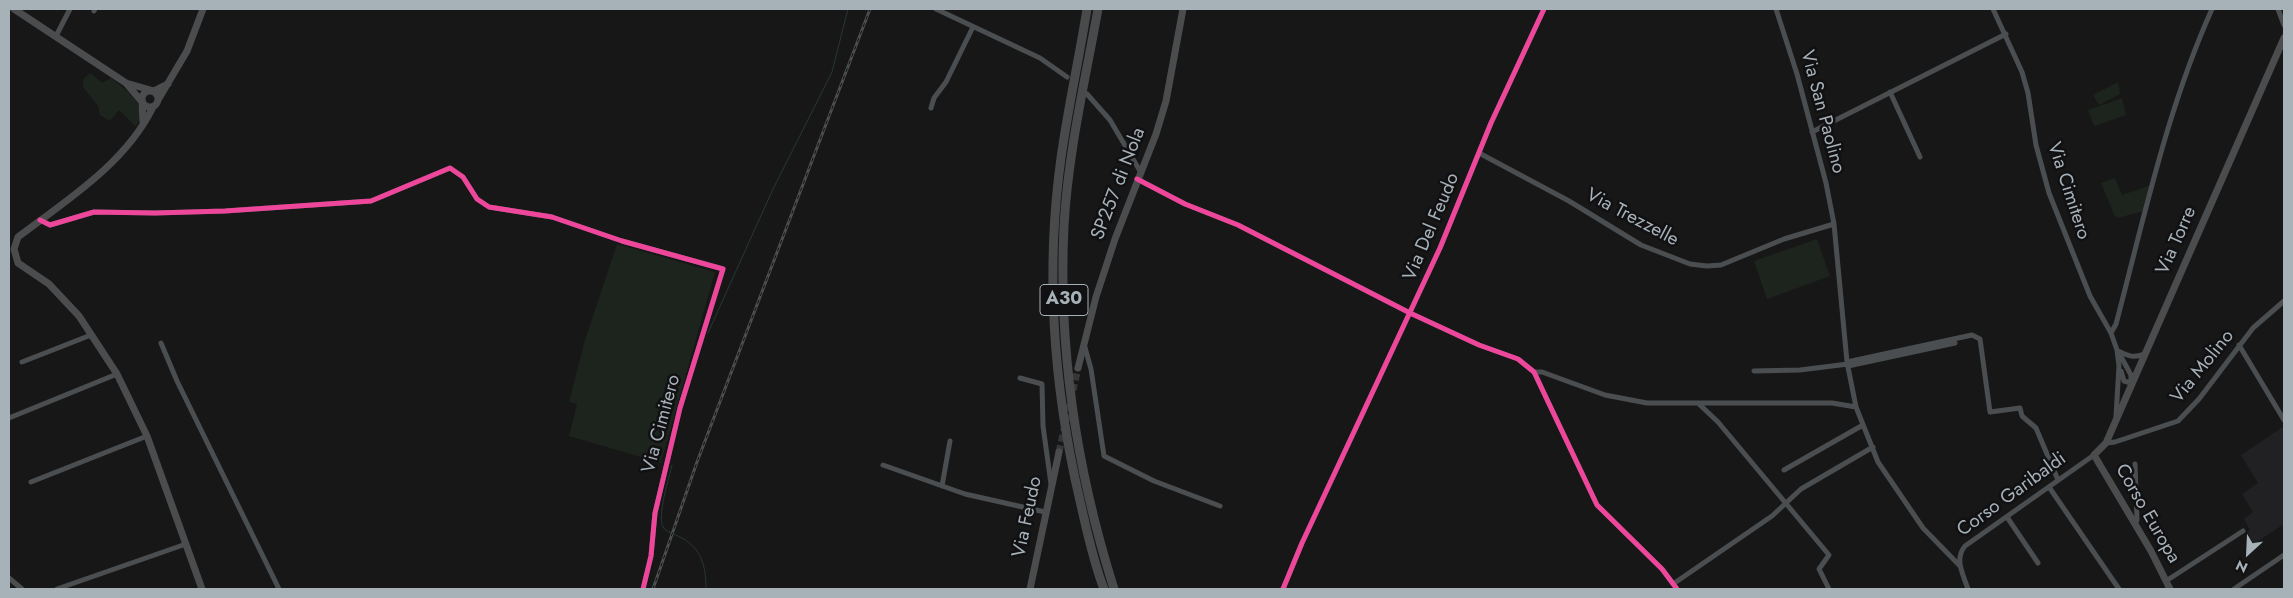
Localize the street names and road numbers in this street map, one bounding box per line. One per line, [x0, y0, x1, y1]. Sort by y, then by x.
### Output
street label: Via San Paolino [1795, 48, 1849, 176]
street label: SP257 di Nola [1087, 125, 1151, 243]
street label: Via Cimitero [2042, 139, 2094, 243]
street label: Via Del Feudo [1399, 170, 1465, 284]
street label: Via Trezzelle [1582, 184, 1682, 252]
street label: Via Torre [2152, 203, 2202, 279]
road number: A30 [1040, 284, 1088, 316]
street label: Via Molino [2167, 326, 2239, 408]
street label: Via Cimitero [638, 372, 686, 476]
street label: Corso Garibaldi [1953, 448, 2071, 542]
street label: Corso Europa [2109, 460, 2185, 568]
street label: Via Feudo [1008, 474, 1048, 560]

